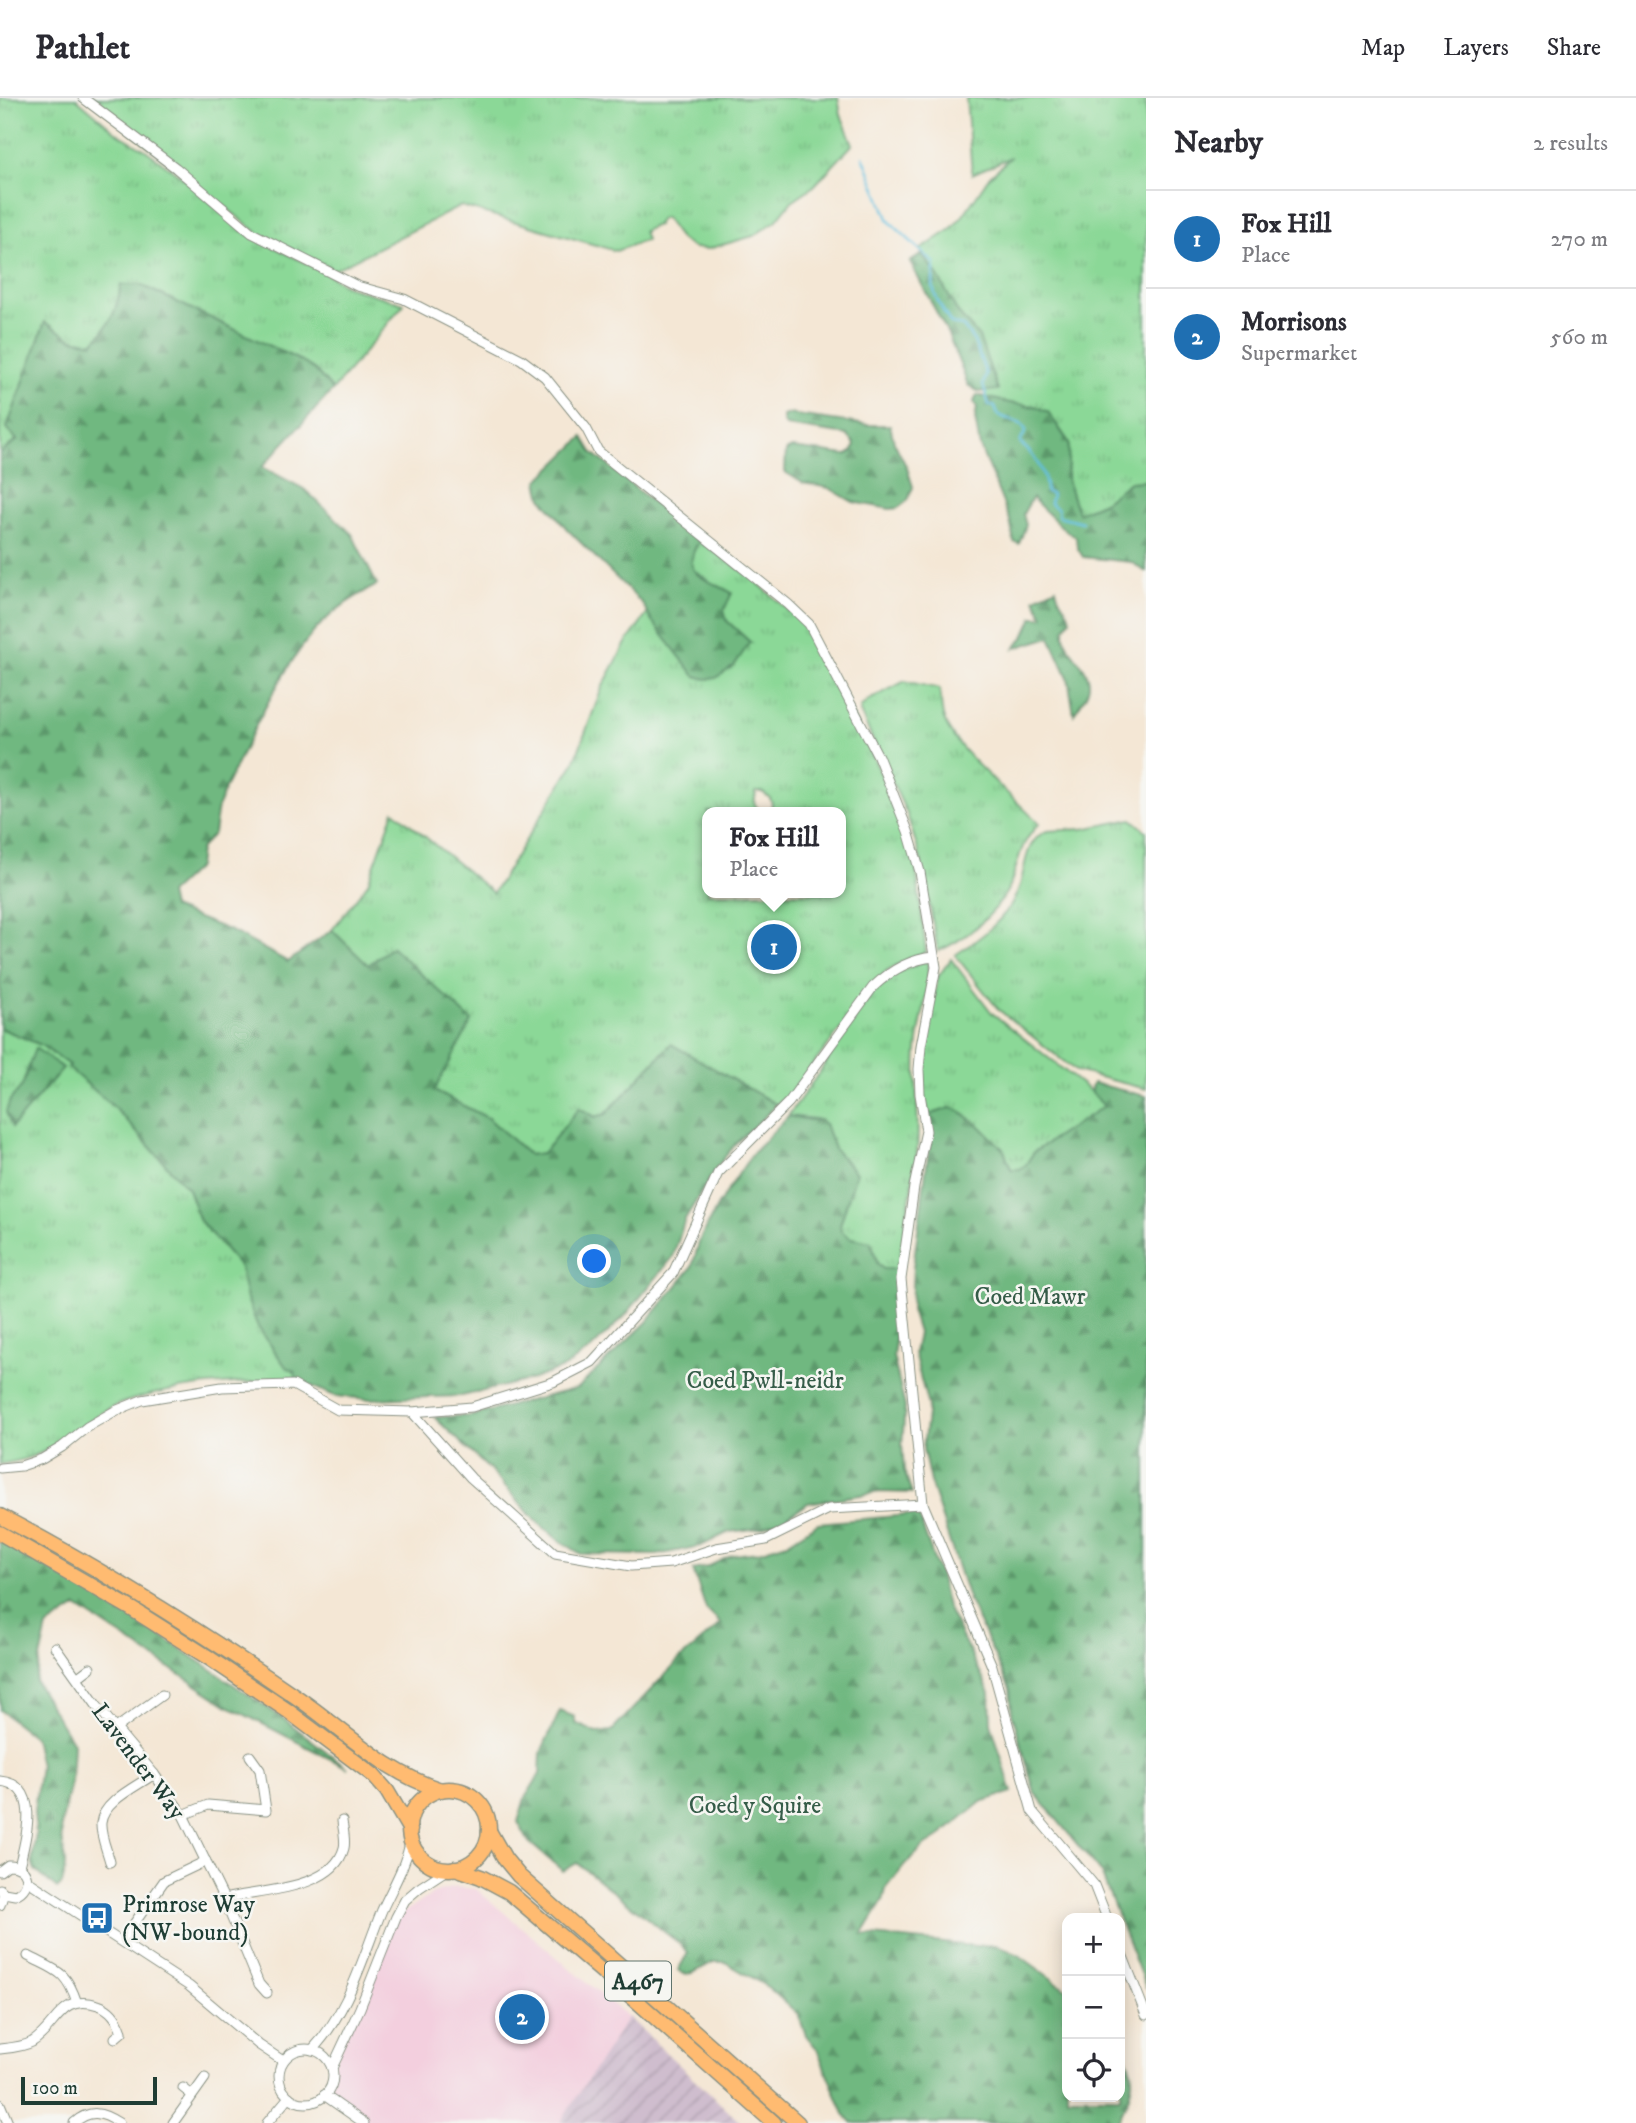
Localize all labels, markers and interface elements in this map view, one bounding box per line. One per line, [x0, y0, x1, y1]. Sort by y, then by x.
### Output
text: Pathlet [35, 28, 130, 69]
text: Map [1361, 33, 1405, 63]
text: Layers [1443, 33, 1509, 63]
text: Share [1547, 33, 1601, 63]
text: Nearby [1174, 125, 1263, 162]
text: 2 results [1533, 129, 1608, 158]
text: Fox Hill [1241, 208, 1331, 241]
text: 1 [1193, 225, 1201, 254]
text: 270 m [1551, 225, 1608, 254]
text: Place [1241, 241, 1290, 270]
text: Morrisons [1241, 306, 1347, 339]
text: 2 [1191, 323, 1203, 352]
text: 560 m [1550, 323, 1608, 352]
text: Supermarket [1241, 339, 1357, 368]
popup [702, 807, 846, 898]
text: Fox Hill [729, 822, 819, 855]
text: Place [729, 855, 778, 884]
pin: 1 [751, 921, 797, 973]
your location [577, 1244, 611, 1278]
park label: Coed Mawr [975, 1282, 1086, 1312]
park label: Coed Pwll-neidr [686, 1366, 844, 1396]
street label: Lavender Way [85, 1697, 192, 1826]
park label: Coed y Squire [689, 1791, 821, 1821]
place label: Primrose Way (NW-bound) [122, 1890, 255, 1948]
bus stop icon: Primrose Way (NW-bound) [78, 1899, 116, 1937]
map controls [1062, 1913, 1125, 2102]
button: + [1062, 1913, 1125, 1976]
road number: A467 [605, 1962, 671, 2000]
button: − [1062, 1976, 1125, 2039]
pin: 2 [499, 1991, 545, 2043]
button: locate [1062, 2039, 1125, 2102]
scale bar [21, 2074, 158, 2106]
text: 100 m [32, 2077, 78, 2100]

